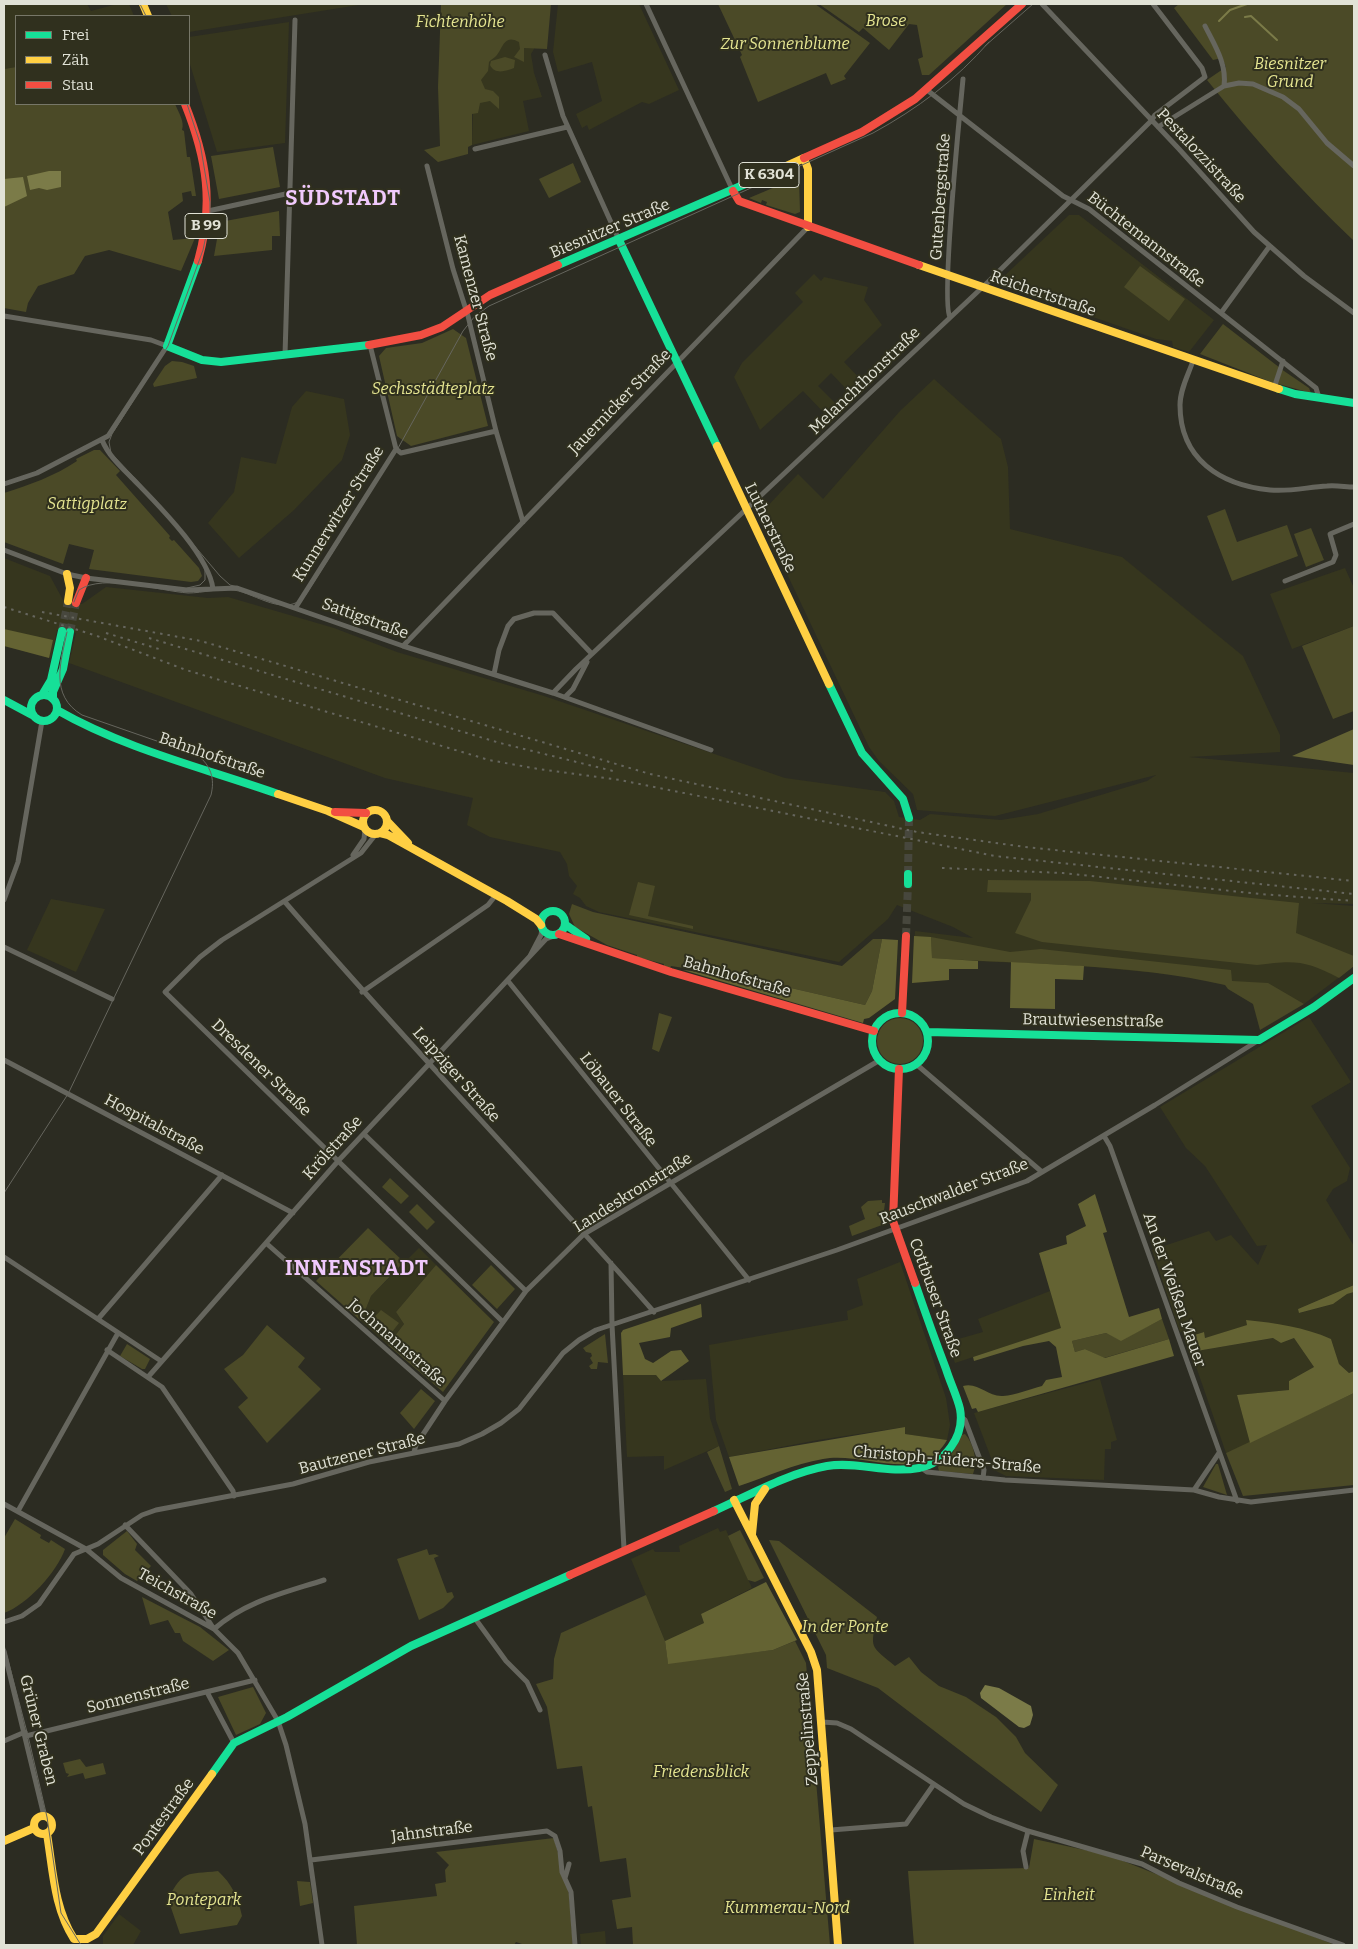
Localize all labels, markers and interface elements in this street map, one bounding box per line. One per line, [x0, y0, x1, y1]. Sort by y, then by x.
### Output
park label: Brose [866, 12, 906, 32]
park label: Fichtenhöhe [416, 13, 504, 33]
legend [15, 15, 190, 105]
text: Frei [62, 26, 89, 44]
park label: Zur Sonnenblume [720, 35, 850, 55]
text: Zäh [62, 51, 89, 69]
park label: Biesnitzer Grund [1254, 55, 1326, 93]
text: Stau [62, 76, 94, 94]
street label: Pestalozzistraße [1152, 105, 1250, 207]
street label: Gutenbergstraße [927, 133, 955, 261]
road number: K 6304 [739, 162, 799, 188]
district label: SÜDSTADT [284, 186, 402, 212]
street label: Büchtemannstraße [1083, 188, 1209, 292]
street label: Biesnitzer Straße [547, 195, 673, 263]
road number: B 99 [185, 214, 227, 238]
street label: Kamenzer Straße [449, 233, 501, 363]
street label: Reichertstraße [987, 267, 1099, 321]
street label: Melanchthonstraße [806, 323, 924, 439]
street label: Jauernicker Straße [565, 345, 675, 459]
park label: Sechsstädteplatz [372, 380, 494, 400]
street label: Kunnerwitzer Straße [289, 443, 389, 585]
street label: Lutherstraße [740, 480, 800, 576]
park label: Sattigplatz [47, 495, 127, 515]
street label: Sattigstraße [319, 594, 411, 644]
street label: Bahnhofstraße [156, 729, 268, 783]
street label: Bahnhofstraße [681, 952, 793, 1002]
street label: Brautwiesenstraße [1022, 1010, 1164, 1032]
street label: Dresdener Straße [207, 1016, 315, 1120]
street label: Leipziger Straße [408, 1023, 504, 1127]
street label: Löbauer Straße [575, 1049, 661, 1151]
street label: Hospitalstraße [101, 1091, 207, 1159]
street label: Krölstraße [299, 1112, 367, 1184]
street label: Landeskronstraße [570, 1149, 696, 1237]
street label: Rauschwalder Straße [877, 1155, 1031, 1229]
street label: An der Weißen Mauer [1138, 1210, 1210, 1370]
street label: Cottbuser Straße [904, 1236, 966, 1360]
district label: INNENSTADT [284, 1256, 430, 1282]
street label: Jochmannstraße [344, 1295, 450, 1391]
street label: Bautzener Straße [297, 1429, 427, 1479]
street label: Christoph-Lüders-Straße [852, 1442, 1042, 1478]
street label: Teichstraße [134, 1564, 220, 1624]
park label: In der Ponte [802, 1618, 888, 1638]
street label: Zeppelinstraße [793, 1672, 823, 1786]
street label: Grüner Graben [15, 1673, 61, 1787]
street label: Sonnenstraße [85, 1674, 191, 1718]
park label: Friedensblick [653, 1763, 749, 1783]
street label: Pontestraße [130, 1775, 198, 1859]
street label: Jahnstraße [390, 1818, 474, 1846]
street label: Parsevalstraße [1138, 1843, 1246, 1903]
park label: Einheit [1043, 1886, 1095, 1906]
park label: Pontepark [167, 1891, 241, 1911]
park label: Kummerau-Nord [724, 1899, 850, 1919]

